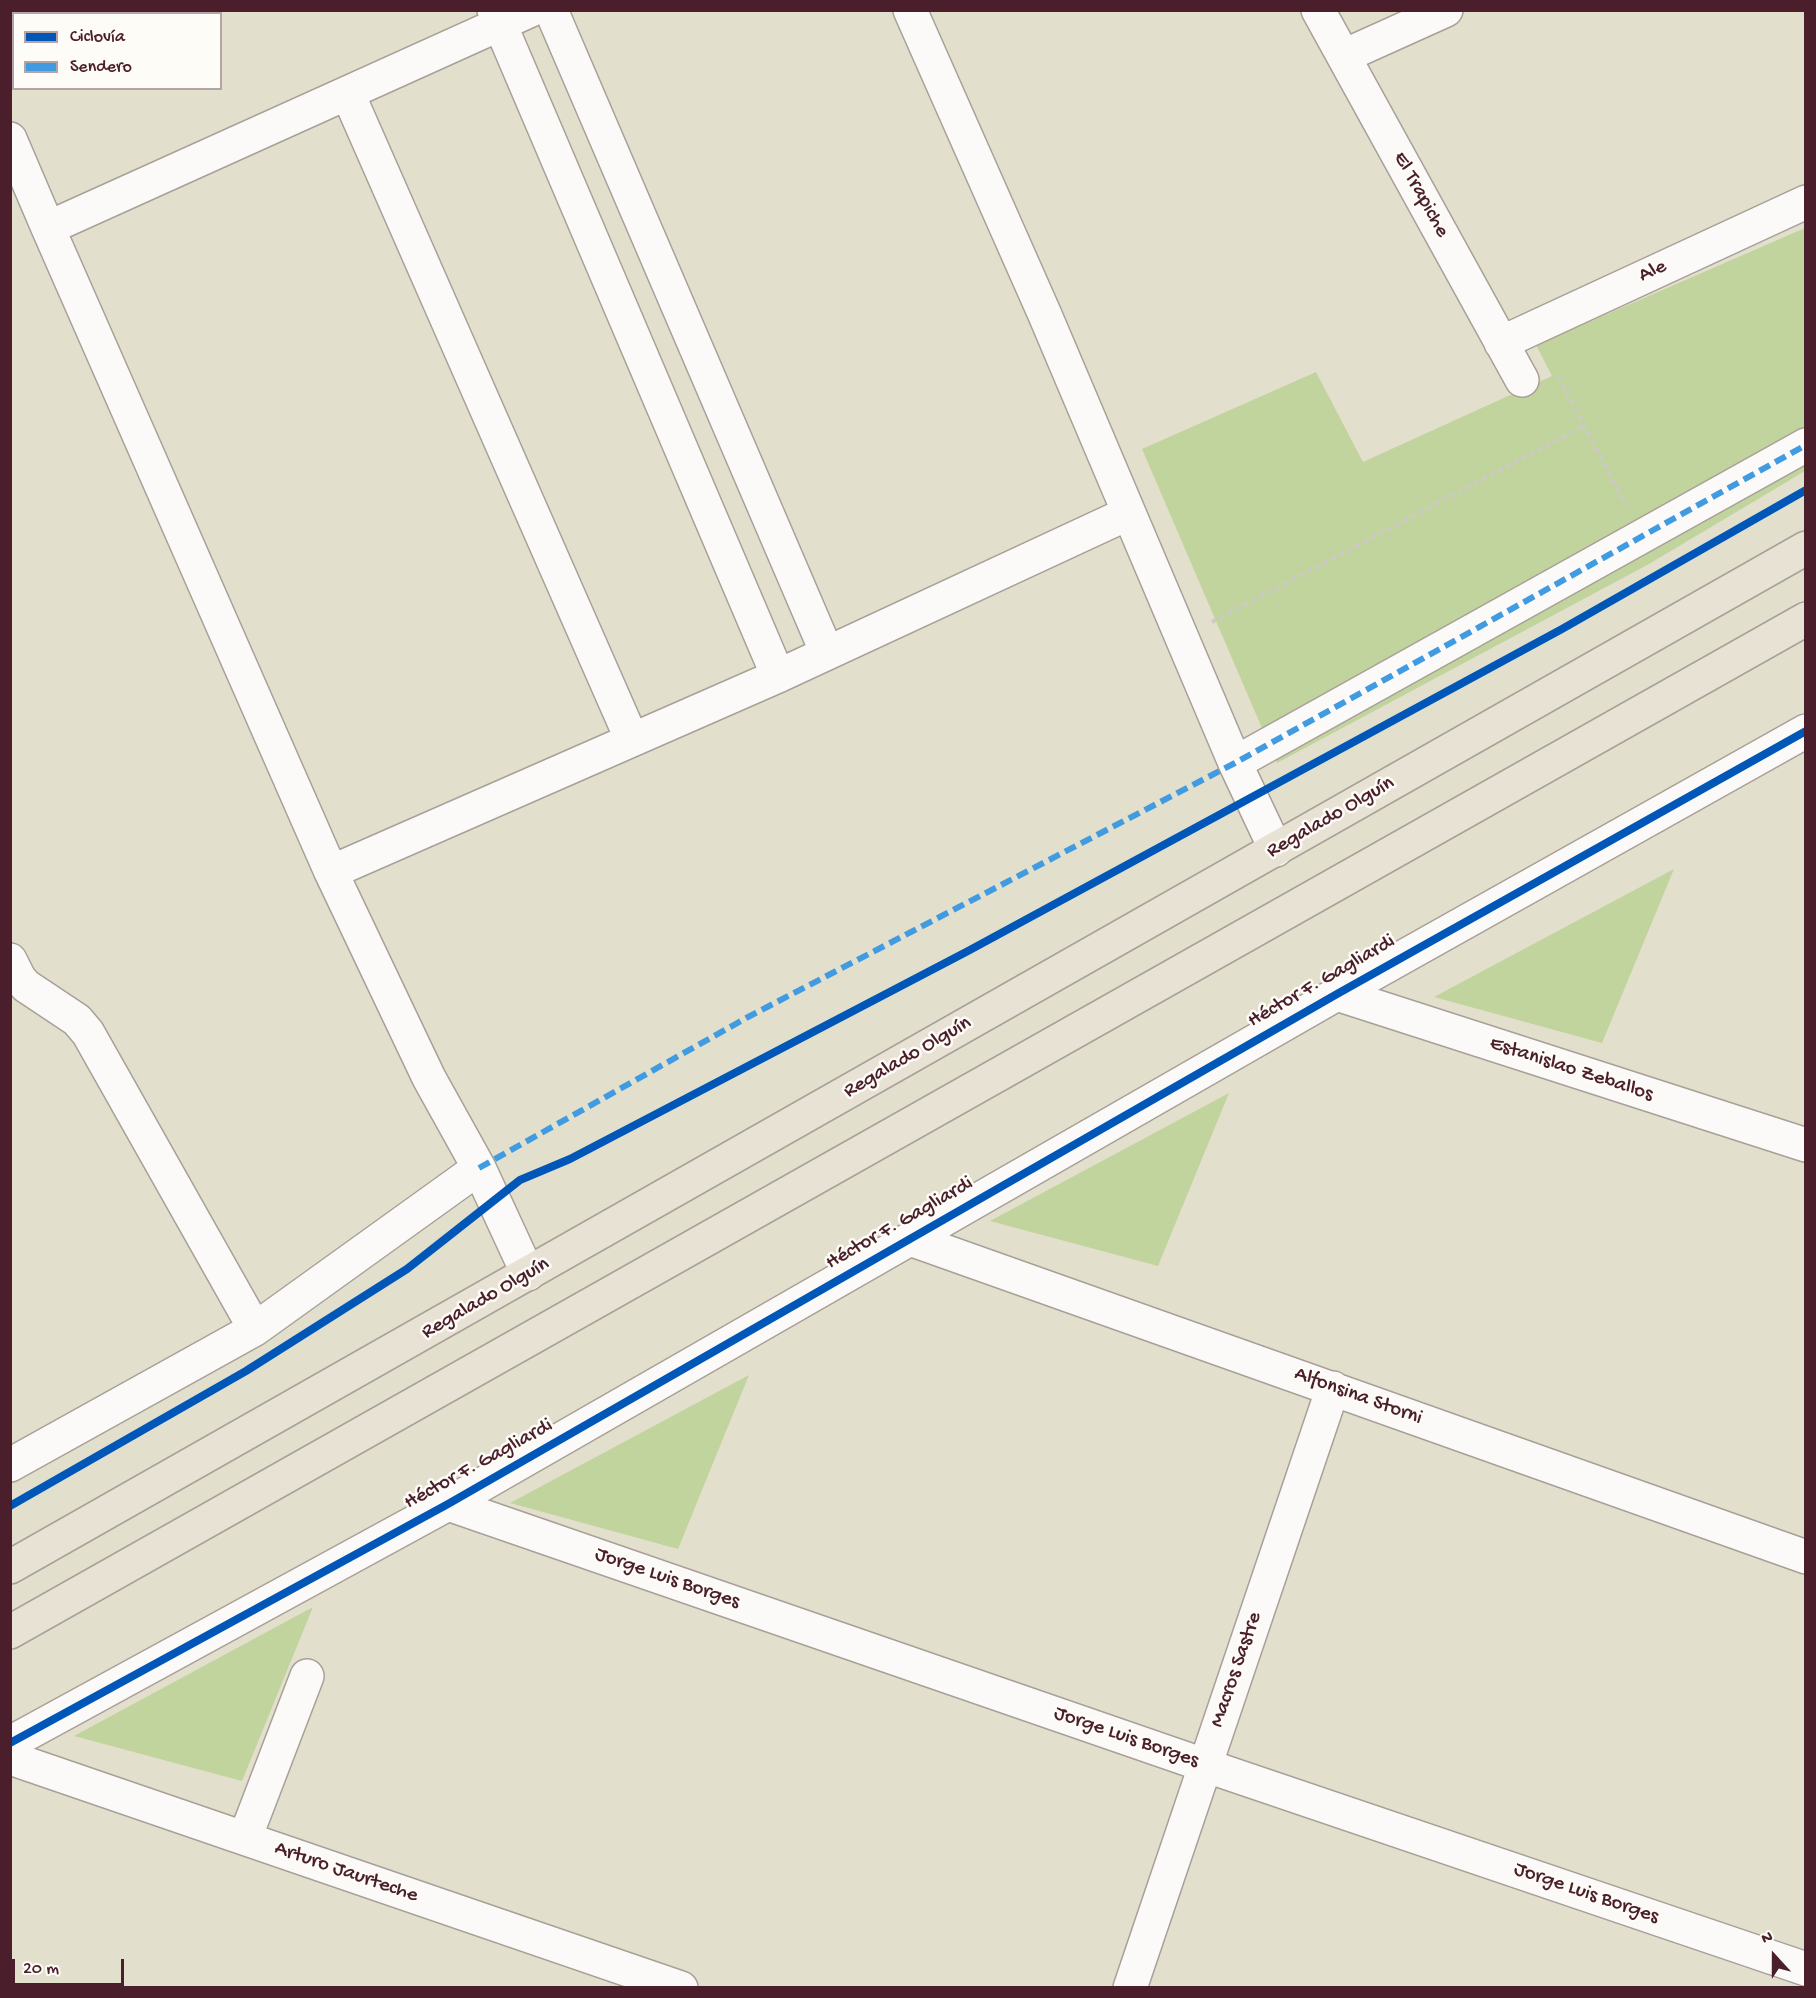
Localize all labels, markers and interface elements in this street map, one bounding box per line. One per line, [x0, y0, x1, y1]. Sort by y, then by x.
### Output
legend [12, 12, 222, 90]
text: Ciclovía [70, 27, 125, 48]
text: Sendero [70, 57, 132, 78]
street label: El Trapiche [1386, 148, 1454, 242]
street label: Ale [1635, 255, 1671, 289]
street label: Regalado Olguín [1263, 771, 1399, 865]
street label: Héctor F. Gagliardi [1244, 930, 1400, 1034]
street label: Regalado Olguín [840, 1011, 976, 1105]
street label: Estanislao Zeballos [1486, 1032, 1656, 1108]
street label: Héctor F. Gagliardi [822, 1172, 978, 1276]
street label: Regalado Olguín [418, 1252, 554, 1346]
street label: Alfonsina Storni [1291, 1362, 1425, 1432]
street label: Héctor F. Gagliardi [400, 1414, 558, 1516]
street label: Jorge Luis Borges [591, 1542, 743, 1616]
street label: Macros Sastre [1205, 1609, 1269, 1731]
street label: Jorge Luis Borges [1050, 1701, 1202, 1775]
street label: Arturo Jaurteche [271, 1837, 421, 1909]
street label: Jorge Luis Borges [1510, 1857, 1662, 1931]
north arrow [1744, 1926, 1804, 1986]
text: N [1759, 1928, 1776, 1949]
scale bar [15, 1947, 128, 1985]
text: 20 m [23, 1959, 59, 1980]

